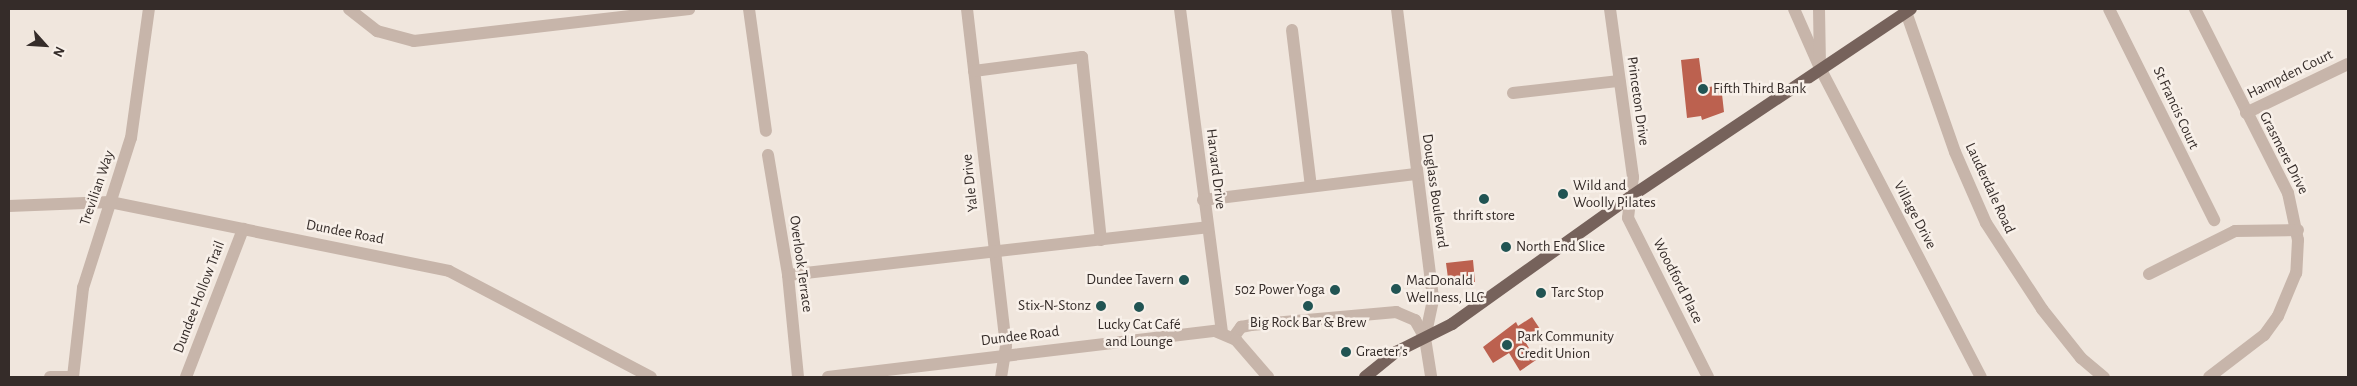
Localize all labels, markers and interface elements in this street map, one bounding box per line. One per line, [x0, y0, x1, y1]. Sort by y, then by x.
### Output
north arrow [20, 20, 70, 70]
text: N [50, 44, 67, 59]
street label: Hampden Court [2244, 45, 2336, 103]
street label: Princeton Drive [1623, 55, 1653, 147]
street label: St Francis Court [2149, 64, 2203, 152]
place label: Fifth Third Bank [1713, 80, 1806, 98]
marker: Fifth Third Bank [1697, 83, 1709, 95]
street label: Grasmere Drive [2256, 109, 2312, 197]
street label: Harvard Drive [1202, 128, 1230, 210]
street label: Douglass Boulevard [1418, 133, 1452, 249]
street label: Lauderdale Road [1961, 140, 2019, 236]
street label: Trevilian Way [76, 148, 118, 228]
street label: Yale Drive [958, 153, 982, 213]
place label: Wild and Woolly Pilates [1573, 176, 1656, 211]
street label: Village Drive [1890, 178, 1940, 252]
marker: Wild and Woolly Pilates [1557, 188, 1569, 200]
marker: thrift store [1478, 193, 1490, 205]
place label: thrift store [1453, 207, 1515, 225]
street label: Overlook Terrace [785, 214, 817, 314]
street label: Dundee Road [305, 216, 385, 248]
street label: Woodford Place [1649, 236, 1707, 326]
street label: Dundee Hollow Trail [169, 238, 229, 356]
place label: North End Slice [1516, 238, 1605, 256]
marker: North End Slice [1500, 241, 1512, 253]
place label: Dundee Tavern [1086, 271, 1174, 289]
place label: MacDonald Wellness, LLC [1406, 271, 1484, 306]
marker: Dundee Tavern [1178, 274, 1190, 286]
place label: 502 Power Yoga [1235, 281, 1325, 299]
marker: MacDonald Wellness, LLC [1390, 283, 1402, 295]
marker: 502 Power Yoga [1329, 284, 1341, 296]
place label: Tarc Stop [1551, 284, 1604, 302]
marker: Tarc Stop [1535, 287, 1547, 299]
place label: Stix-N-Stonz [1018, 297, 1091, 315]
marker: Stix-N-Stonz [1095, 300, 1107, 312]
marker: Big Rock Bar & Brew [1302, 300, 1314, 312]
marker: Lucky Cat Café and Lounge [1133, 301, 1145, 313]
place label: Big Rock Bar & Brew [1250, 314, 1366, 332]
place label: Lucky Cat Café and Lounge [1097, 315, 1181, 350]
street label: Dundee Road [980, 322, 1060, 350]
place label: Park Community Credit Union [1517, 327, 1614, 362]
marker: Park Community Credit Union [1501, 339, 1513, 351]
place label: Graeter's [1356, 343, 1408, 361]
marker: Graeter's [1340, 346, 1352, 358]

